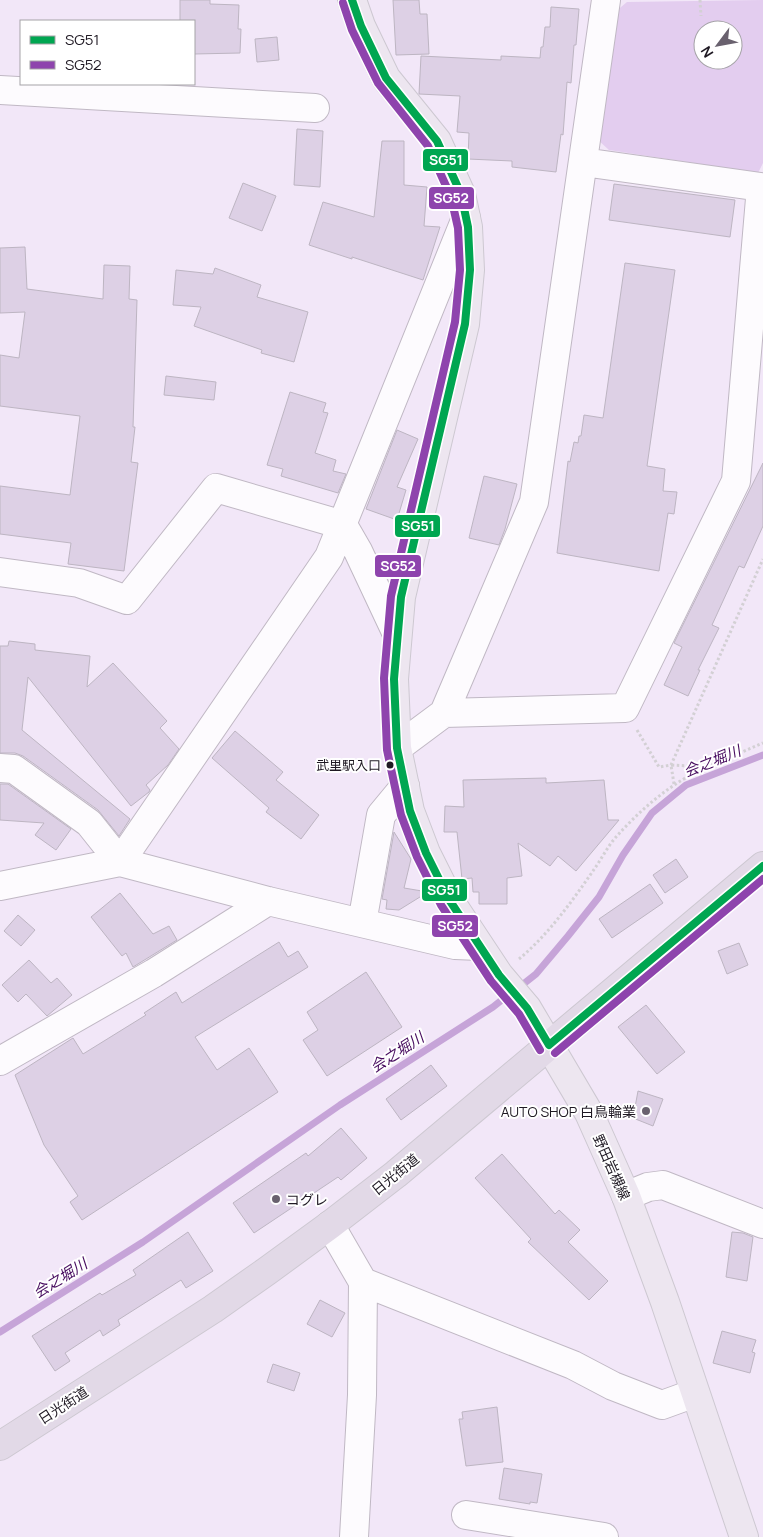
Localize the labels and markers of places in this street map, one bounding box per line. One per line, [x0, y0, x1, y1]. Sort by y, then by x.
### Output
place label: 武里駅入口 [316, 756, 381, 774]
marker: 武里駅入口 [385, 760, 395, 770]
place label: AUTO SHOP 白鳥輪業 [501, 1102, 636, 1121]
marker: AUTO SHOP 白鳥輪業 [640, 1105, 652, 1117]
place label: コグレ [286, 1190, 328, 1209]
marker: コグレ [270, 1193, 282, 1205]

